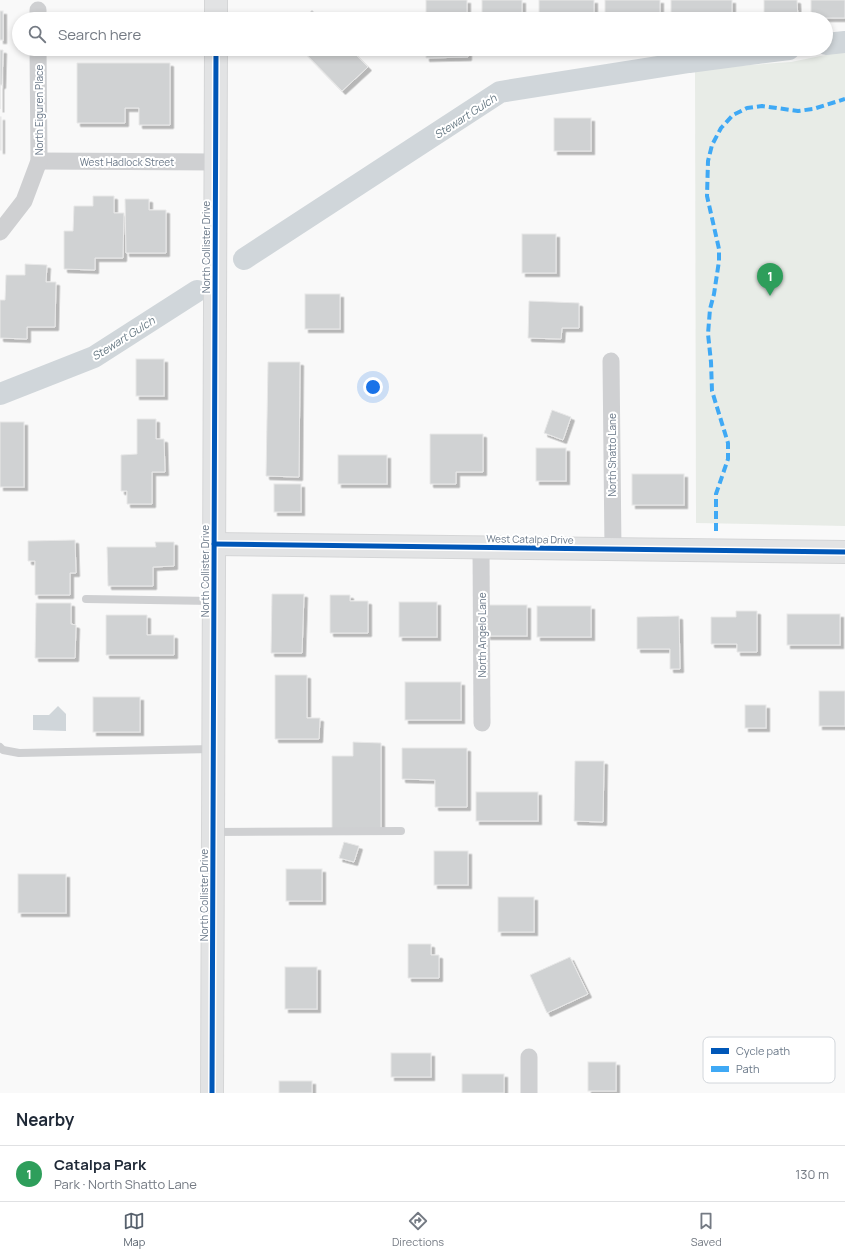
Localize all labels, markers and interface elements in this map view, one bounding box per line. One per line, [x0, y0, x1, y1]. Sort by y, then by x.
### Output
search box [12, 12, 833, 56]
icon: search [26, 23, 48, 45]
text: Search here [58, 24, 141, 45]
street label: North Eiguren Place [32, 65, 46, 155]
water label: Stewart Gulch [431, 90, 499, 142]
street label: West Hadlock Street [80, 155, 174, 169]
street label: North Collister Drive [199, 201, 213, 293]
pin: 1 [757, 263, 783, 296]
water label: Stewart Gulch [89, 312, 158, 363]
your location [363, 377, 383, 397]
street label: North Shatto Lane [605, 413, 619, 497]
street label: North Collister Drive [198, 525, 212, 617]
street label: West Catalpa Drive [486, 531, 574, 547]
street label: North Angelo Lane [475, 592, 489, 678]
street label: North Collister Drive [197, 849, 211, 941]
legend [703, 1037, 835, 1083]
text: Cycle path [736, 1043, 790, 1058]
text: Path [736, 1061, 759, 1076]
text: Nearby [16, 1108, 74, 1131]
text: Catalpa Park [54, 1154, 146, 1175]
text: 1 [26, 1165, 32, 1183]
text: 130 m [795, 1165, 829, 1183]
text: Park · North Shatto Lane [54, 1175, 197, 1193]
tab: Map [123, 1210, 145, 1249]
tab: Directions [392, 1210, 444, 1249]
tab: Saved [691, 1210, 722, 1249]

